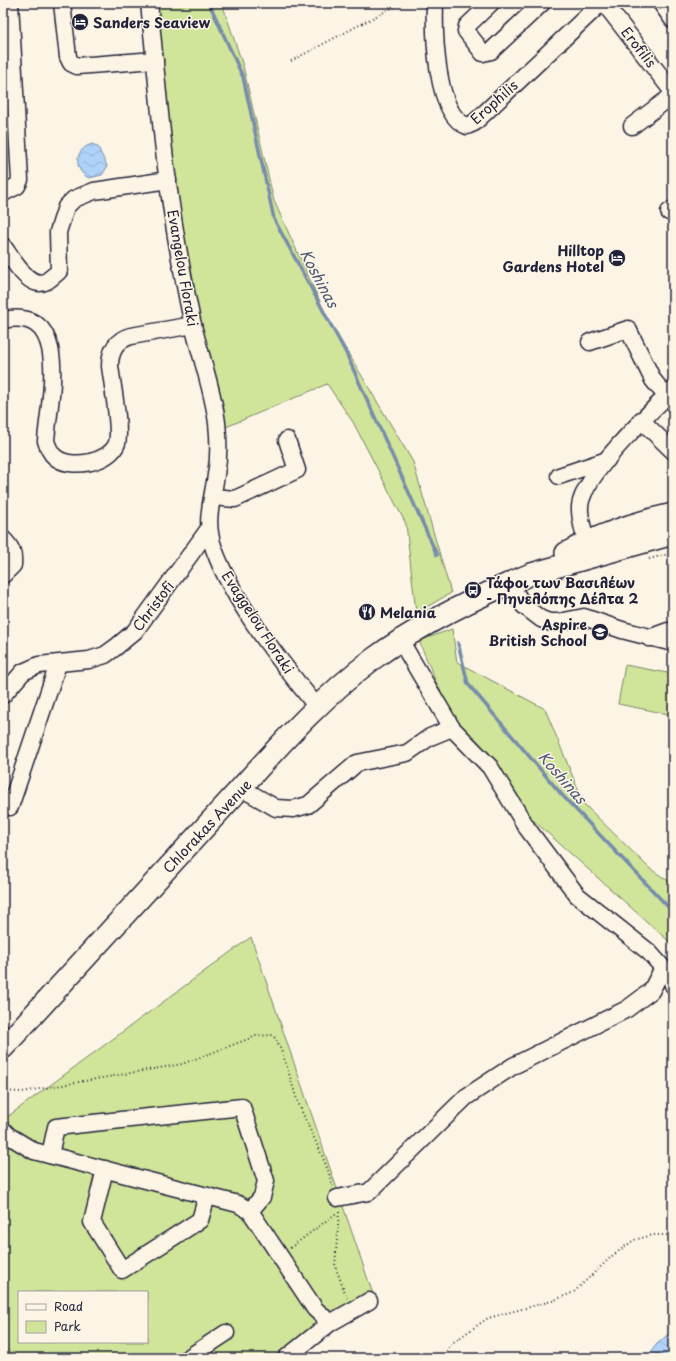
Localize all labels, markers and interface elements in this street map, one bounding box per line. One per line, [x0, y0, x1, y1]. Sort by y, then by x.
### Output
hotel icon: Sanders Seaview [70, 12, 90, 32]
place label: Sanders Seaview [93, 12, 211, 33]
street label: Erofilis [616, 22, 662, 72]
street label: Erophilis [466, 75, 522, 129]
street label: Evangelou Floraki [162, 208, 204, 328]
place label: Hilltop Gardens Hotel [503, 240, 604, 277]
water label: Koshinas [295, 245, 346, 312]
hotel icon: Hilltop Gardens Hotel [607, 248, 627, 268]
street label: Evaggelou Floraki [217, 566, 299, 678]
place label: Τάφοι των Βασιλέων - Πηνελόπης Δέλτα 2 [486, 572, 639, 609]
street label: Christofi [127, 576, 179, 635]
bus stop icon: Τάφοι των Βασιλέων - Πηνελόπης Δέλτα 2 [463, 580, 483, 600]
restaurant icon: Melania [357, 602, 377, 622]
place label: Melania [380, 602, 437, 623]
place label: Aspire British School [489, 614, 587, 651]
school or university icon: Aspire British School [590, 622, 610, 642]
water label: Koshinas [534, 746, 593, 809]
street label: Chlorakas Avenue [158, 774, 256, 878]
legend [18, 1291, 148, 1343]
text: Road [54, 1297, 83, 1315]
text: Park [54, 1317, 81, 1335]

